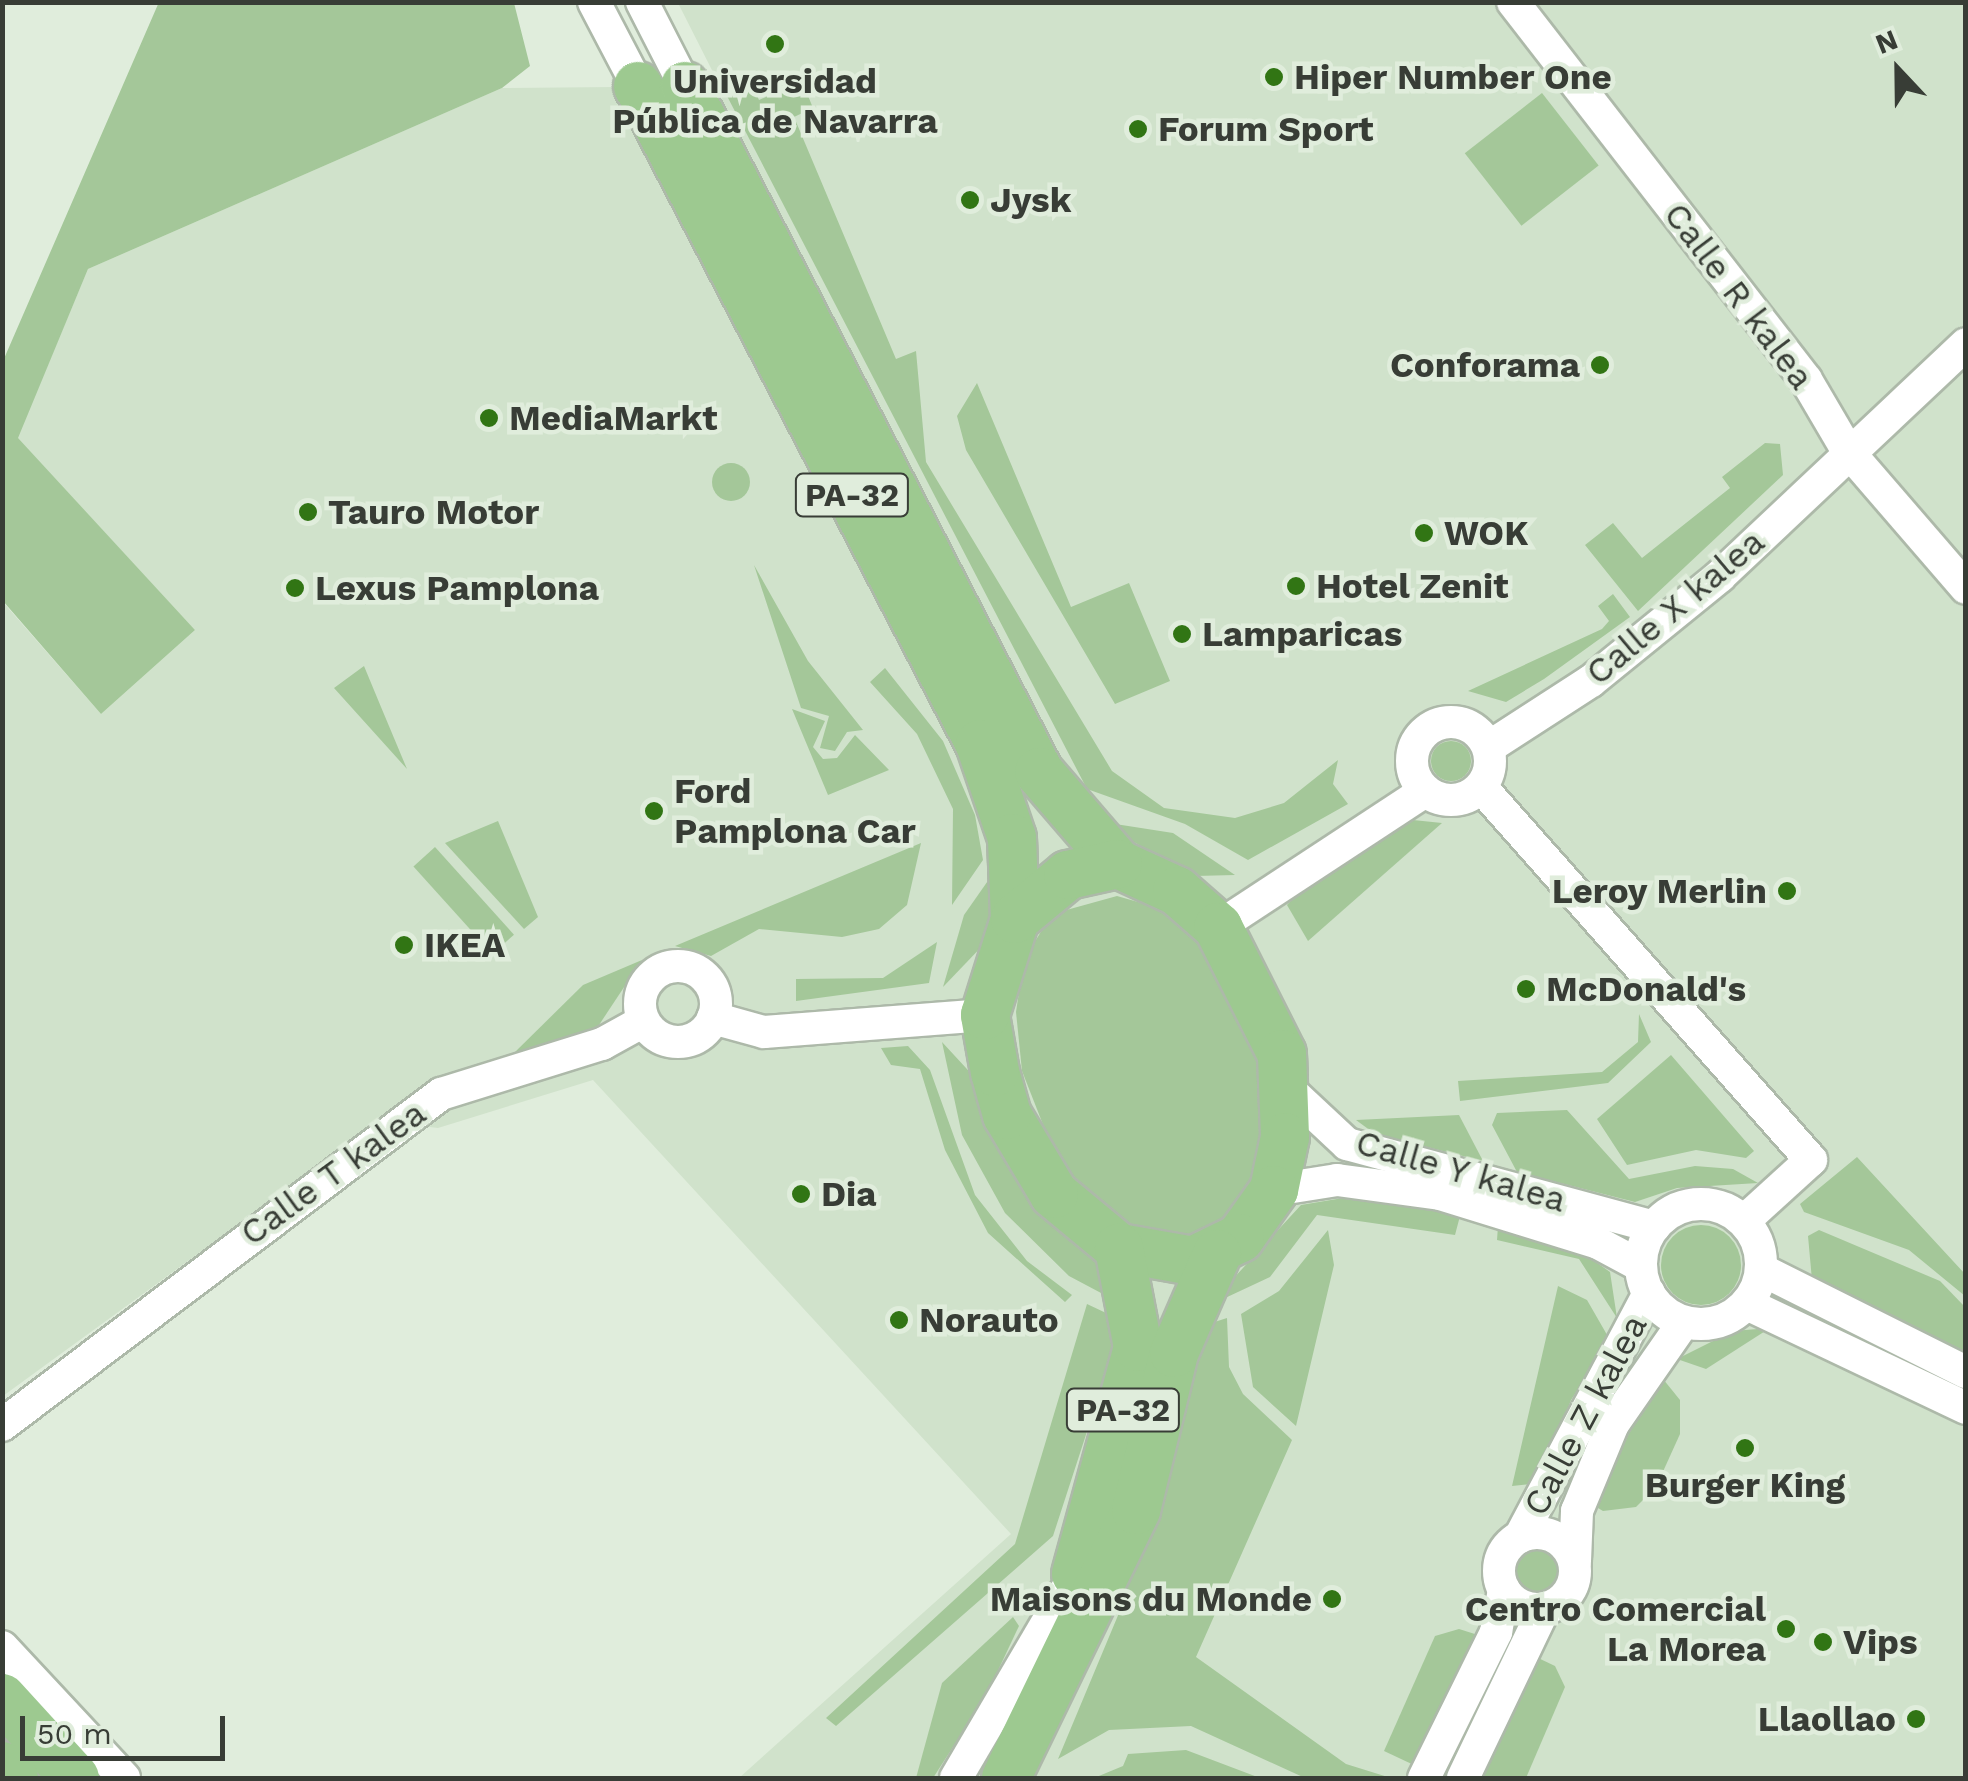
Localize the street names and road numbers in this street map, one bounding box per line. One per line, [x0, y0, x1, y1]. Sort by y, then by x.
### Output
street label: Calle R kalea [1655, 194, 1823, 398]
road number: PA-32 [794, 468, 910, 522]
street label: Calle X kalea [1577, 520, 1773, 694]
street label: Calle T kalea [231, 1091, 435, 1255]
street label: Calle Y kalea [1350, 1121, 1572, 1221]
street label: Calle Z kalea [1514, 1307, 1656, 1523]
road number: PA-32 [1066, 1383, 1180, 1437]

